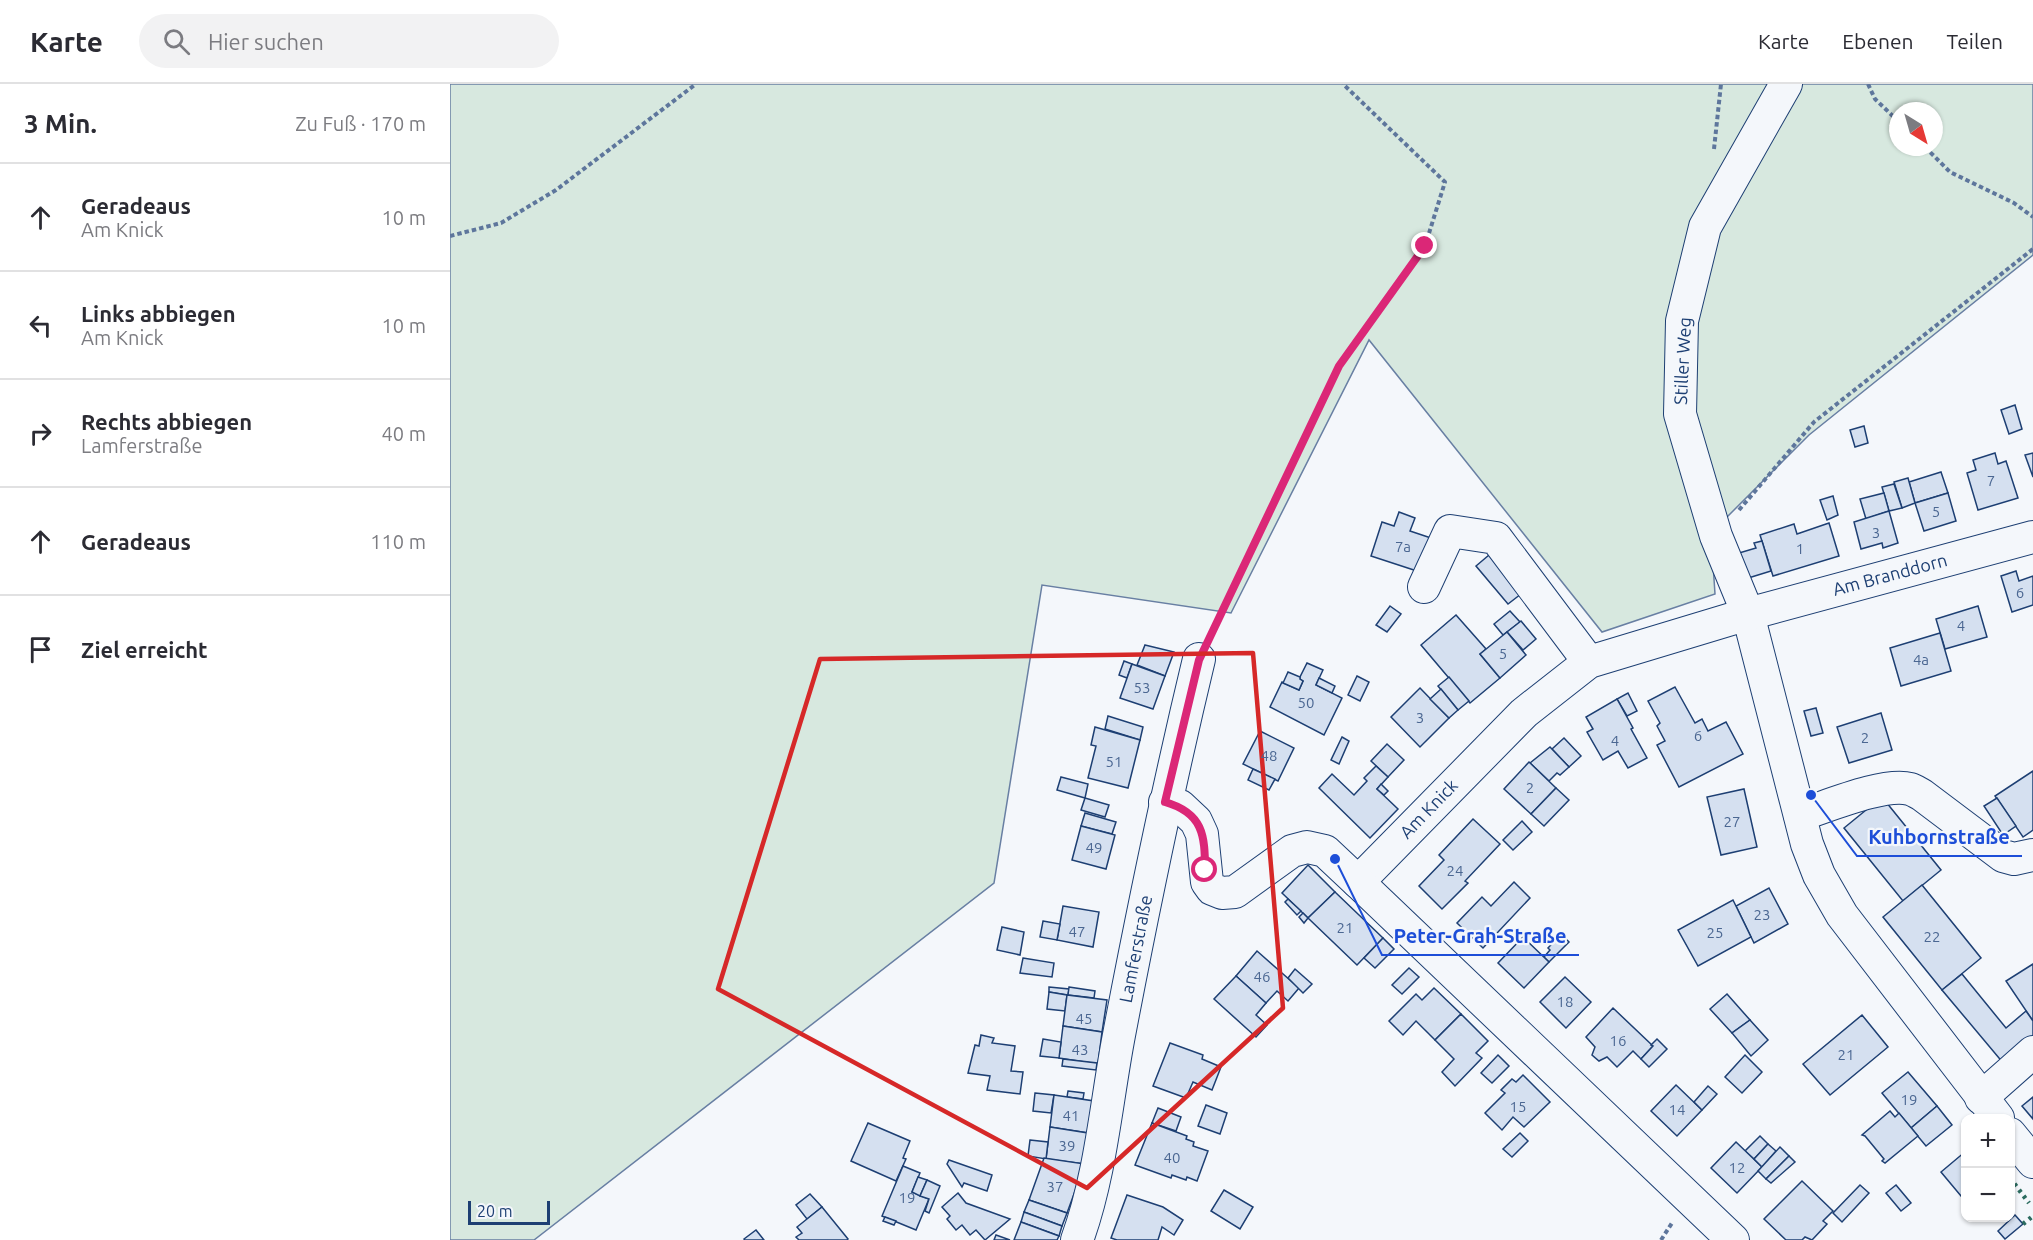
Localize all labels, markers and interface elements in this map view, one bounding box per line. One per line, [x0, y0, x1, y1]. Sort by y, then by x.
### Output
search box [139, 14, 559, 68]
icon: search [160, 25, 193, 58]
text: Karte [30, 26, 103, 57]
text: Hier suchen [208, 29, 324, 54]
text: Karte [1758, 29, 1809, 53]
text: Ebenen [1842, 29, 1914, 53]
text: Teilen [1947, 29, 2003, 53]
north arrow [1889, 102, 1943, 156]
text: 3 Min. [24, 109, 97, 138]
text: Zu Fuß · 170 m [295, 112, 426, 135]
text: Geradeaus [81, 193, 191, 218]
icon: ahead [24, 201, 57, 234]
text: 10 m [382, 206, 426, 229]
text: Am Knick [81, 218, 164, 241]
route end [1411, 232, 1437, 258]
text: Links abbiegen [81, 301, 236, 326]
icon: left [24, 309, 57, 342]
text: 10 m [382, 314, 426, 337]
street label: Stiller Weg [1670, 317, 1694, 405]
text: Am Knick [81, 326, 164, 349]
text: Rechts abbiegen [81, 409, 252, 434]
icon: right [24, 417, 57, 450]
text: 40 m [382, 422, 426, 445]
text: Lamferstraße [81, 434, 202, 457]
house number: 7 [1987, 472, 1995, 489]
house number: 5 [1932, 503, 1940, 520]
house number: 3 [1872, 524, 1880, 541]
icon: ahead [24, 525, 57, 558]
text: Geradeaus [81, 529, 191, 554]
text: 110 m [370, 530, 426, 553]
house number: 7a [1395, 538, 1411, 555]
house number: 1 [1796, 540, 1804, 557]
street label: Am Branddorn [1830, 549, 1949, 599]
house number: 6 [2016, 584, 2024, 601]
house number: 4 [1957, 617, 1965, 634]
icon: arrive [24, 633, 57, 666]
text: Ziel erreicht [81, 637, 208, 662]
house number: 5 [1499, 645, 1507, 662]
house number: 4a [1913, 651, 1929, 668]
house number: 53 [1134, 679, 1150, 696]
house number: 50 [1298, 694, 1314, 711]
house number: 3 [1416, 709, 1424, 726]
house number: 6 [1694, 727, 1702, 744]
house number: 2 [1861, 729, 1869, 746]
house number: 4 [1611, 732, 1619, 749]
house number: 48 [1261, 747, 1277, 764]
house number: 51 [1106, 753, 1122, 770]
street label: Am Knick [1395, 775, 1461, 842]
house number: 2 [1526, 779, 1534, 796]
house number: 27 [1724, 813, 1740, 830]
callout: Kuhbornstraße [1857, 818, 2022, 856]
text: Kuhbornstraße [1868, 825, 2010, 848]
house number: 49 [1086, 839, 1102, 856]
route start [1191, 856, 1217, 882]
house number: 24 [1447, 862, 1463, 879]
street label: Lamferstraße [1115, 893, 1155, 1004]
house number: 23 [1754, 906, 1770, 923]
callout: Peter-Grah-Straße [1382, 917, 1579, 955]
house number: 21 [1337, 919, 1353, 936]
house number: 47 [1069, 923, 1085, 940]
text: Peter-Grah-Straße [1394, 924, 1567, 947]
house number: 25 [1707, 924, 1723, 941]
house number: 22 [1924, 928, 1940, 945]
house number: 46 [1254, 968, 1270, 985]
house number: 18 [1557, 993, 1573, 1010]
house number: 45 [1076, 1010, 1092, 1027]
house number: 16 [1610, 1032, 1626, 1049]
house number: 43 [1072, 1041, 1088, 1058]
house number: 21 [1838, 1046, 1854, 1063]
house number: 19 [1901, 1091, 1917, 1108]
house number: 15 [1510, 1098, 1526, 1115]
house number: 14 [1669, 1101, 1685, 1118]
house number: 41 [1063, 1107, 1079, 1124]
map controls [1961, 1114, 2015, 1222]
button: + [1961, 1114, 2015, 1168]
house number: 39 [1059, 1137, 1075, 1154]
house number: 40 [1164, 1149, 1180, 1166]
house number: 12 [1729, 1159, 1745, 1176]
button: − [1961, 1168, 2015, 1222]
house number: 37 [1047, 1178, 1063, 1195]
house number: 19 [899, 1189, 915, 1206]
scale bar [468, 1198, 550, 1226]
text: 20 m [477, 1202, 513, 1220]

